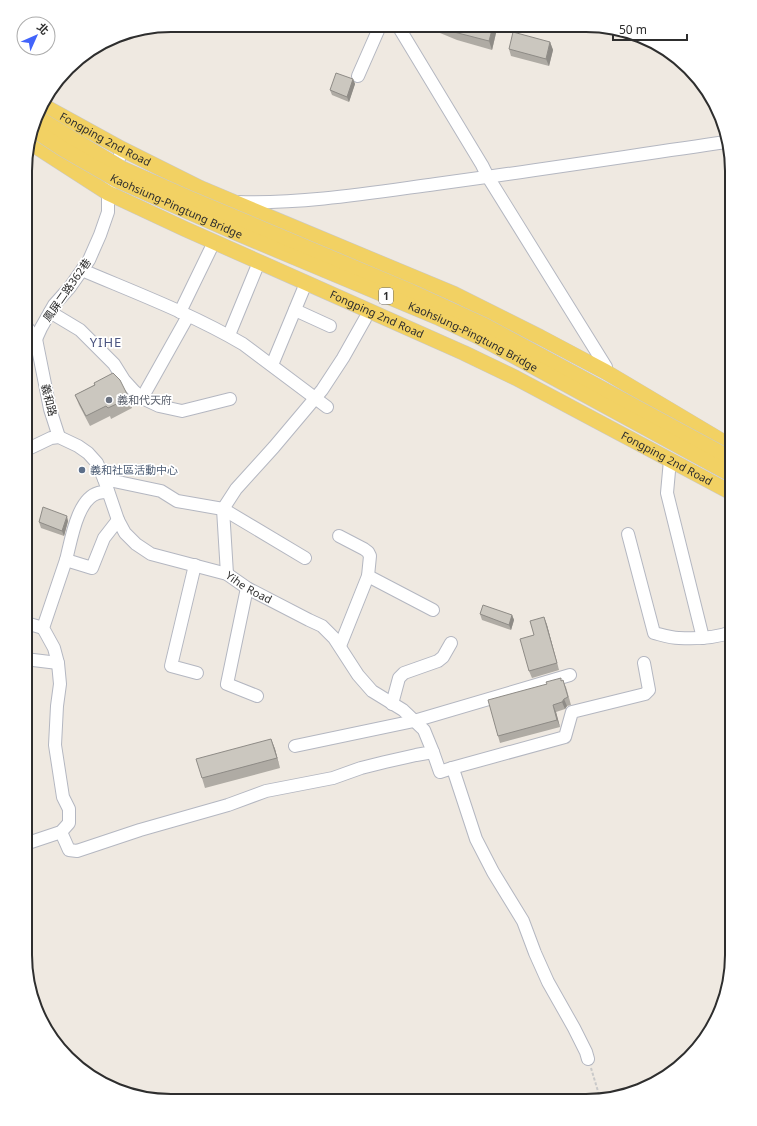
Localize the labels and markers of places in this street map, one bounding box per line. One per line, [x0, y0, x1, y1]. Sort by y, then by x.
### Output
place label: 義和代天府 [117, 392, 172, 407]
marker: 義和代天府 [104, 395, 114, 405]
place label: 義和社區活動中心 [90, 462, 178, 477]
marker: 義和社區活動中心 [77, 465, 87, 475]

